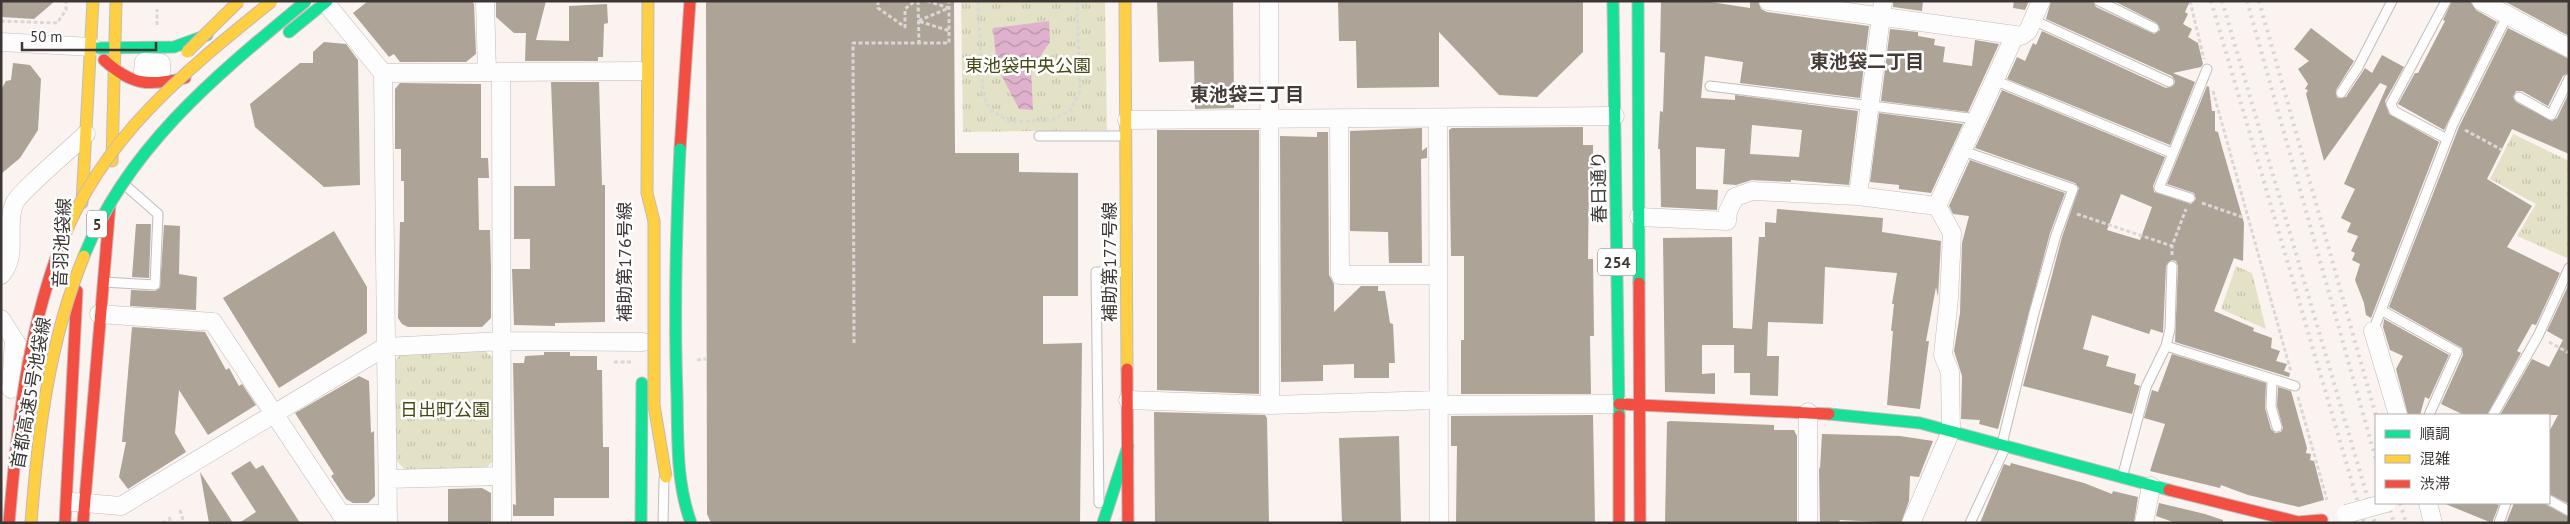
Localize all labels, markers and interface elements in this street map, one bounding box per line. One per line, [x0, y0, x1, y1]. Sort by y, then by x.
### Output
scale bar [22, 20, 156, 52]
text: 50 m [30, 27, 63, 46]
district label: 東池袋二丁目 [1810, 49, 1924, 73]
park label: 東池袋中央公園 [965, 54, 1091, 77]
district label: 東池袋三丁目 [1190, 82, 1304, 106]
street label: 春日通り [1586, 151, 1611, 223]
street label: 音羽池袋線 [48, 197, 75, 289]
street label: 補助第176号線 [613, 202, 636, 322]
street label: 補助第177号線 [1098, 202, 1121, 322]
road number: 5 [87, 210, 107, 238]
road number: 254 [1598, 248, 1636, 276]
street label: 首都高速5号池袋線 [6, 315, 55, 471]
park label: 日出町公園 [400, 398, 490, 421]
legend [2375, 414, 2550, 504]
text: 順調 [2420, 424, 2450, 443]
text: 混雑 [2420, 449, 2450, 468]
text: 渋滞 [2420, 474, 2450, 493]

